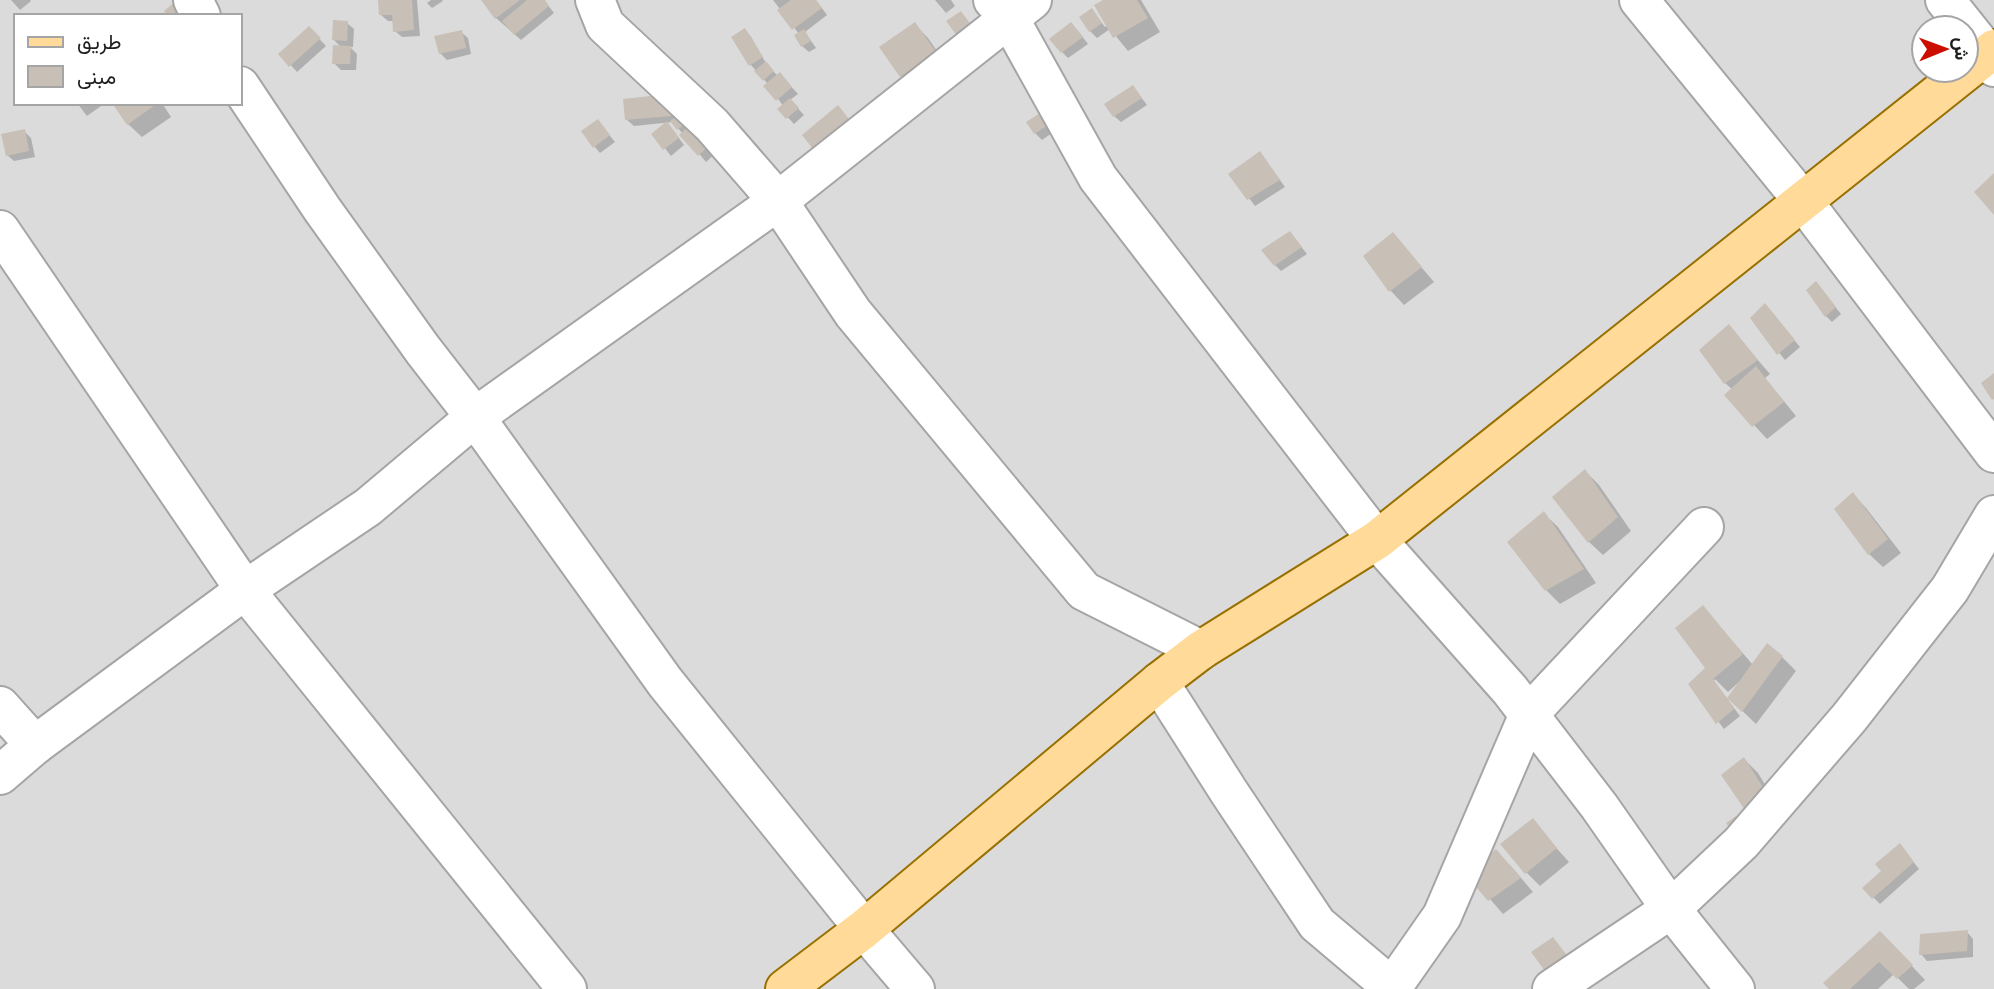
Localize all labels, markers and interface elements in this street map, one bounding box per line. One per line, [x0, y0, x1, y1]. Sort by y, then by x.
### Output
legend [14, 14, 242, 105]
north arrow [1910, 14, 1980, 84]
text: طريق [77, 28, 122, 55]
text: ش [1950, 37, 1974, 60]
text: مبنى [77, 63, 116, 89]

